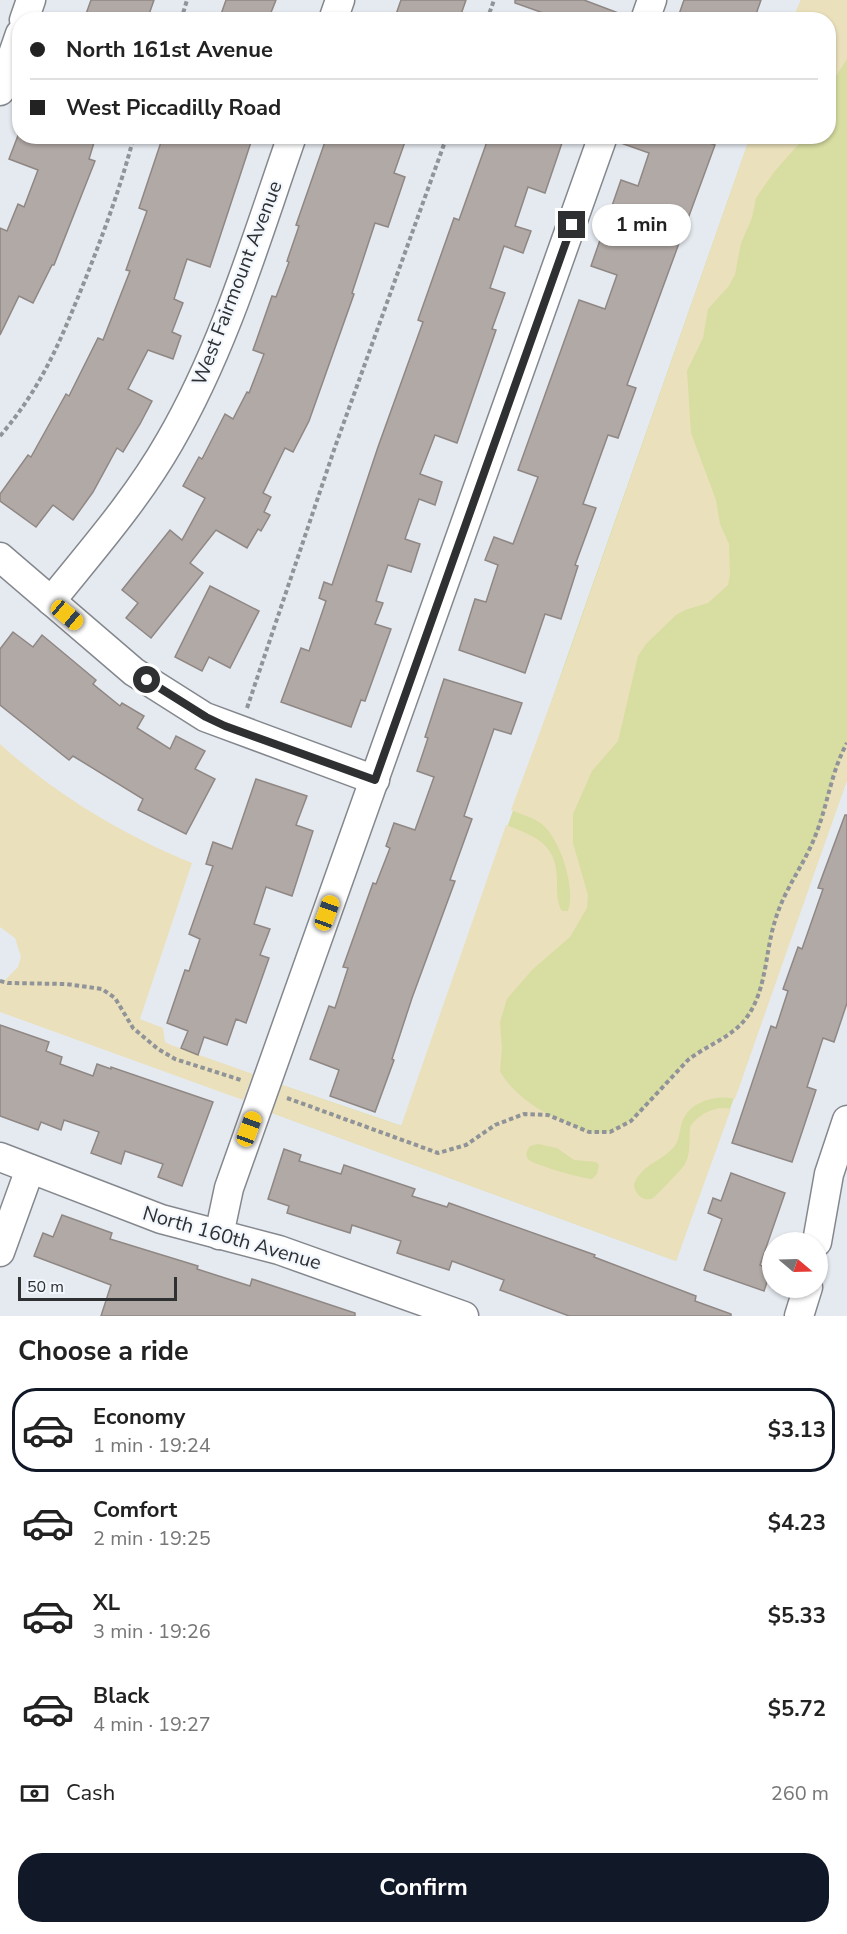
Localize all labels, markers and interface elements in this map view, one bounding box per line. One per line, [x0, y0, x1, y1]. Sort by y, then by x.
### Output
text: North 161st Avenue [66, 35, 273, 65]
text: West Piccadilly Road [66, 93, 281, 123]
street label: West Fairmount Avenue [185, 177, 289, 389]
callout: 1 min [593, 204, 692, 246]
route end [558, 211, 585, 238]
text: 1 min [616, 211, 667, 238]
car [47, 597, 87, 633]
route start [133, 666, 160, 693]
car [312, 893, 342, 933]
car [234, 1109, 264, 1149]
street label: North 160th Avenue [140, 1200, 324, 1276]
north arrow [762, 1232, 828, 1298]
map controls [762, 1232, 828, 1298]
scale bar [18, 1274, 177, 1302]
text: 50 m [27, 1276, 64, 1298]
text: Choose a ride [18, 1333, 189, 1370]
text: Economy [93, 1402, 185, 1432]
icon: car [21, 1403, 75, 1457]
text: $3.13 [768, 1415, 826, 1445]
text: 1 min · 19:24 [93, 1432, 211, 1459]
text: Comfort [93, 1495, 177, 1525]
icon: car [21, 1496, 75, 1550]
text: $4.23 [768, 1508, 826, 1538]
text: 2 min · 19:25 [93, 1525, 211, 1552]
text: XL [93, 1588, 120, 1618]
icon: car [21, 1589, 75, 1643]
text: $5.33 [768, 1601, 826, 1631]
text: 3 min · 19:26 [93, 1618, 211, 1645]
text: Black [93, 1681, 149, 1711]
icon: car [21, 1682, 75, 1736]
text: $5.72 [768, 1694, 826, 1724]
text: 4 min · 19:27 [93, 1711, 211, 1738]
icon: cash [18, 1777, 51, 1810]
text: Cash [66, 1778, 115, 1808]
text: 260 m [771, 1780, 829, 1807]
button: Confirm [18, 1853, 829, 1922]

